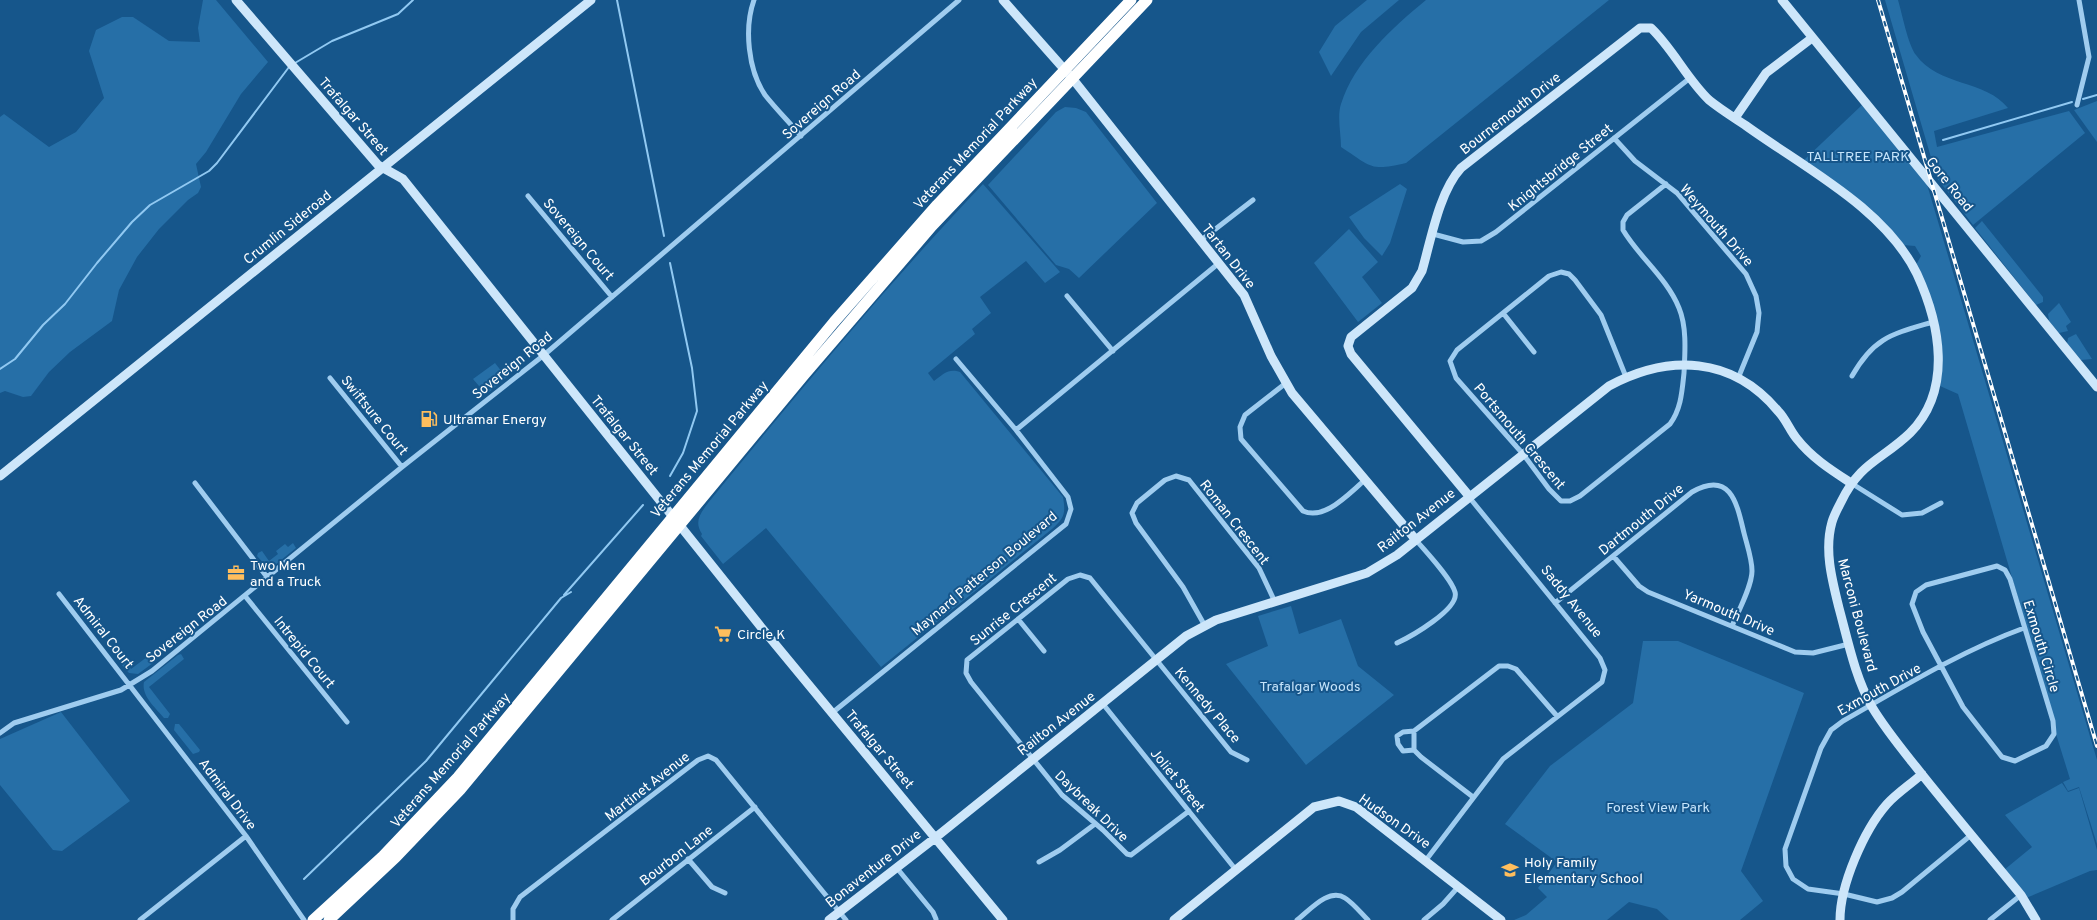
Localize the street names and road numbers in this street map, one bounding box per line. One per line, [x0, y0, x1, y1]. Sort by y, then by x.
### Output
street label: Sovereign Road [779, 66, 865, 144]
street label: Bournemouth Drive [1457, 70, 1565, 159]
street label: Trafalgar Street [314, 74, 391, 160]
street label: Veterans Memorial Parkway [911, 75, 1042, 213]
street label: Knightsbridge Street [1505, 121, 1617, 216]
street label: Gore Road [1922, 154, 1976, 216]
street label: Weymouth Drive [1676, 181, 1756, 271]
street label: Crumlin Sideroad [240, 187, 336, 269]
street label: Sovereign Court [539, 195, 617, 284]
street label: Tartan Drive [1197, 221, 1258, 293]
street label: Sovereign Road [469, 329, 557, 404]
street label: Swiftsure Court [337, 373, 411, 459]
street label: Veterans Memorial Parkway [648, 378, 773, 522]
street label: Portsmouth Crescent [1469, 380, 1568, 494]
street label: Trafalgar Street [586, 393, 661, 479]
street label: Roman Crescent [1195, 477, 1272, 569]
street label: Dartmouth Drive [1596, 481, 1688, 560]
street label: Railton Avenue [1375, 486, 1459, 557]
street label: Maynard Patterson Boulevard [909, 508, 1061, 640]
street label: Marconi Boulevard [1833, 557, 1880, 674]
street label: Saddy Avenue [1536, 562, 1605, 642]
street label: Sunrise Crescent [967, 570, 1061, 650]
street label: Yarmouth Drive [1680, 586, 1777, 640]
street label: Admiral Court [69, 593, 137, 673]
street label: Sovereign Road [143, 593, 231, 667]
street label: Exmouth Circle [2018, 598, 2063, 695]
street label: Intrepid Court [270, 614, 338, 692]
street label: Exmouth Drive [1835, 660, 1924, 720]
street label: Kennedy Place [1170, 665, 1244, 747]
street label: Railton Avenue [1015, 689, 1099, 760]
street label: Veterans Memorial Parkway [388, 690, 515, 832]
street label: Trafalgar Street [841, 707, 917, 793]
street label: Joliet Street [1146, 746, 1208, 816]
street label: Martinet Avenue [602, 749, 694, 826]
street label: Admiral Drive [194, 756, 259, 834]
street label: Daybreak Drive [1051, 768, 1131, 846]
street label: Hudson Drive [1355, 791, 1433, 853]
street label: Bourbon Lane [637, 822, 717, 890]
street label: Bonaventure Drive [823, 827, 925, 912]

